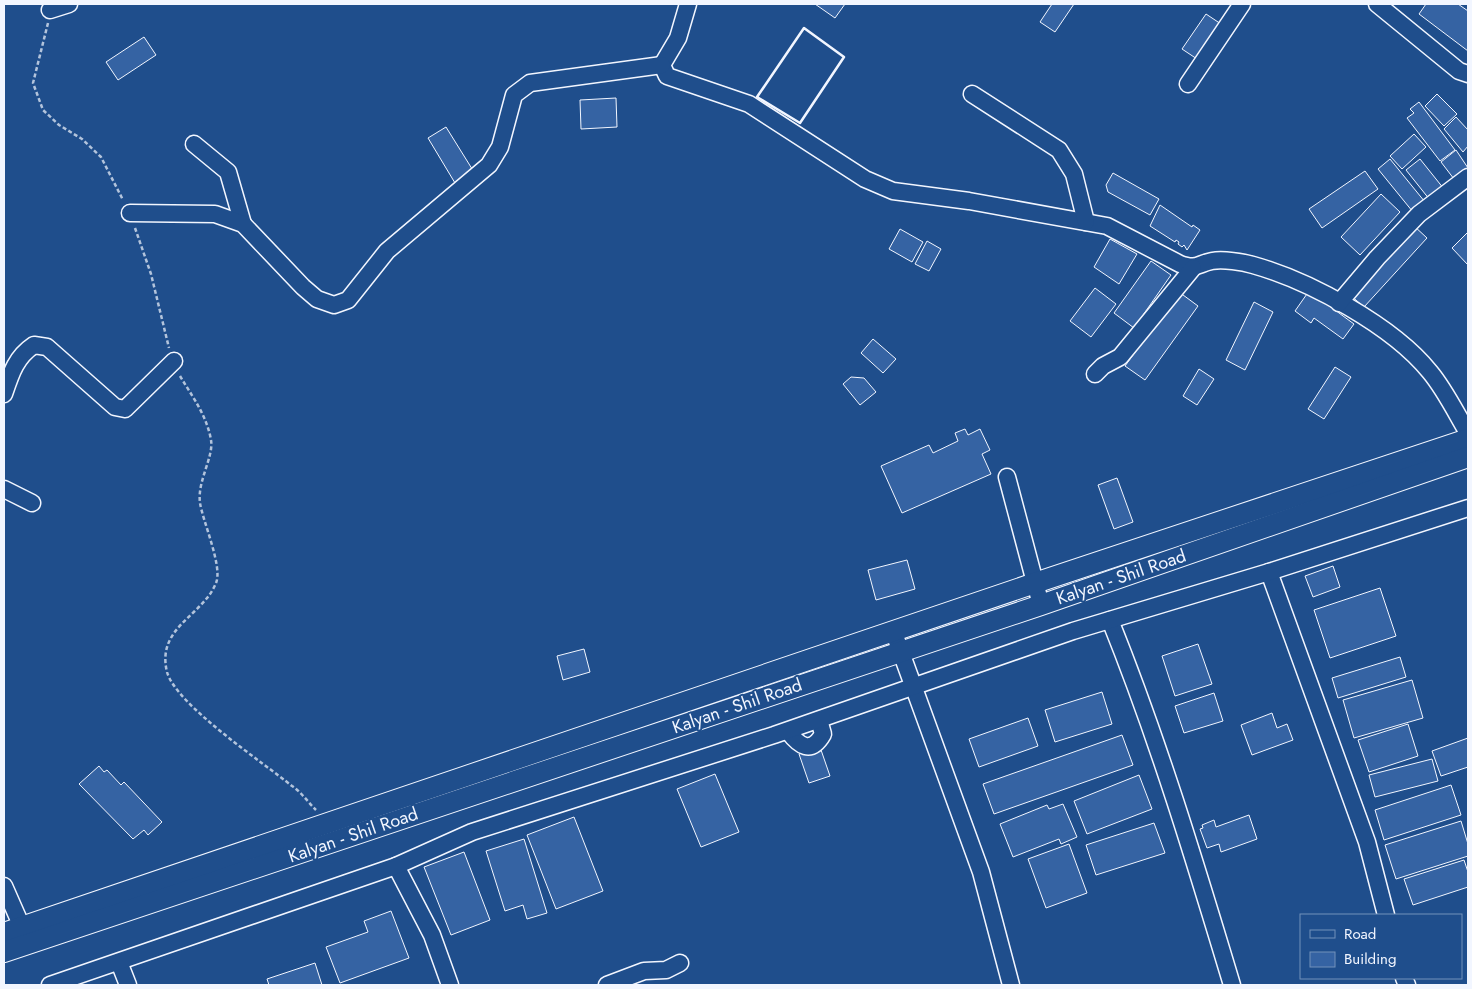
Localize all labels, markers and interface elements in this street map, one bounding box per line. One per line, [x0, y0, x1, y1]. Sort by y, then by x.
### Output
street label: Kalyan - Shil Road [1053, 543, 1189, 611]
street label: Kalyan - Shil Road [669, 672, 805, 740]
street label: Kalyan - Shil Road [285, 801, 421, 869]
legend [1300, 914, 1462, 979]
text: Road [1344, 923, 1376, 945]
text: Building [1344, 948, 1396, 970]

